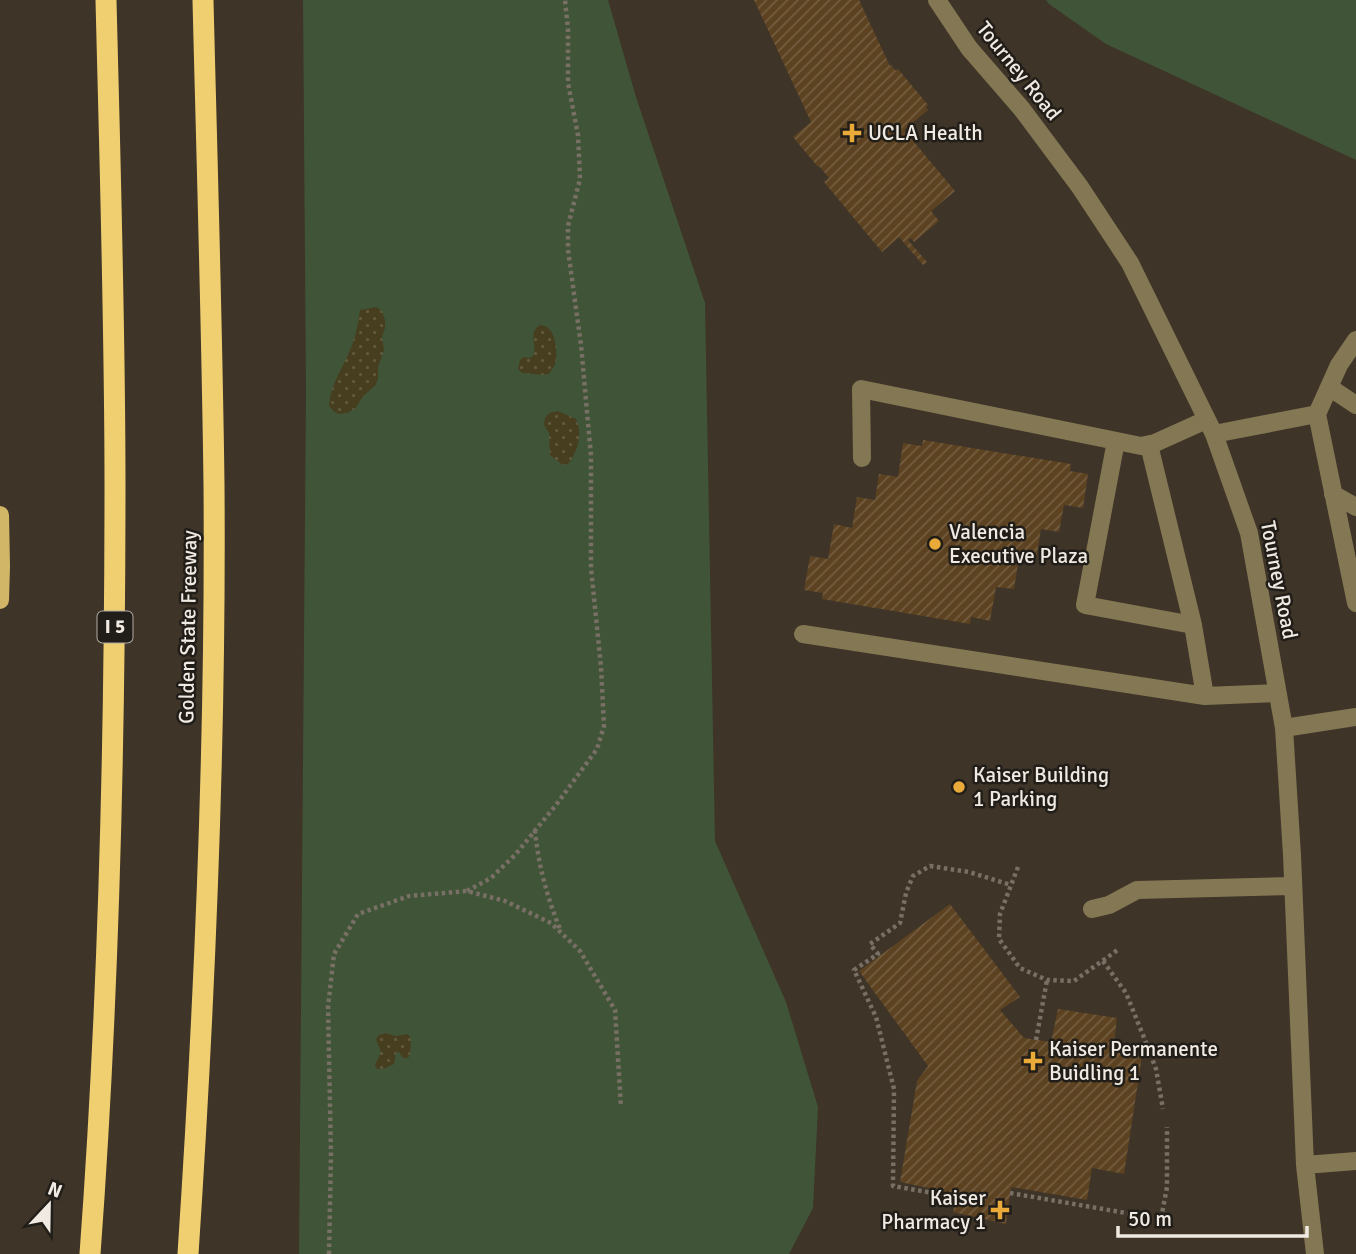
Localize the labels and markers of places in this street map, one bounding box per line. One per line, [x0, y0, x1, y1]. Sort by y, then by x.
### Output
place label: UCLA Health [868, 120, 983, 146]
marker: UCLA Health [842, 123, 862, 143]
place label: Valencia Executive Plaza [949, 519, 1088, 569]
marker: Valencia Executive Plaza [927, 536, 943, 552]
place label: Kaiser Building 1 Parking [973, 762, 1109, 812]
marker: Kaiser Building 1 Parking [951, 779, 967, 795]
place label: Kaiser Permanente Buidling 1 [1049, 1036, 1218, 1086]
marker: Kaiser Permanente Buidling 1 [1023, 1051, 1043, 1071]
place label: Kaiser Pharmacy 1 [881, 1185, 986, 1235]
marker: Kaiser Pharmacy 1 [992, 1202, 1008, 1218]

